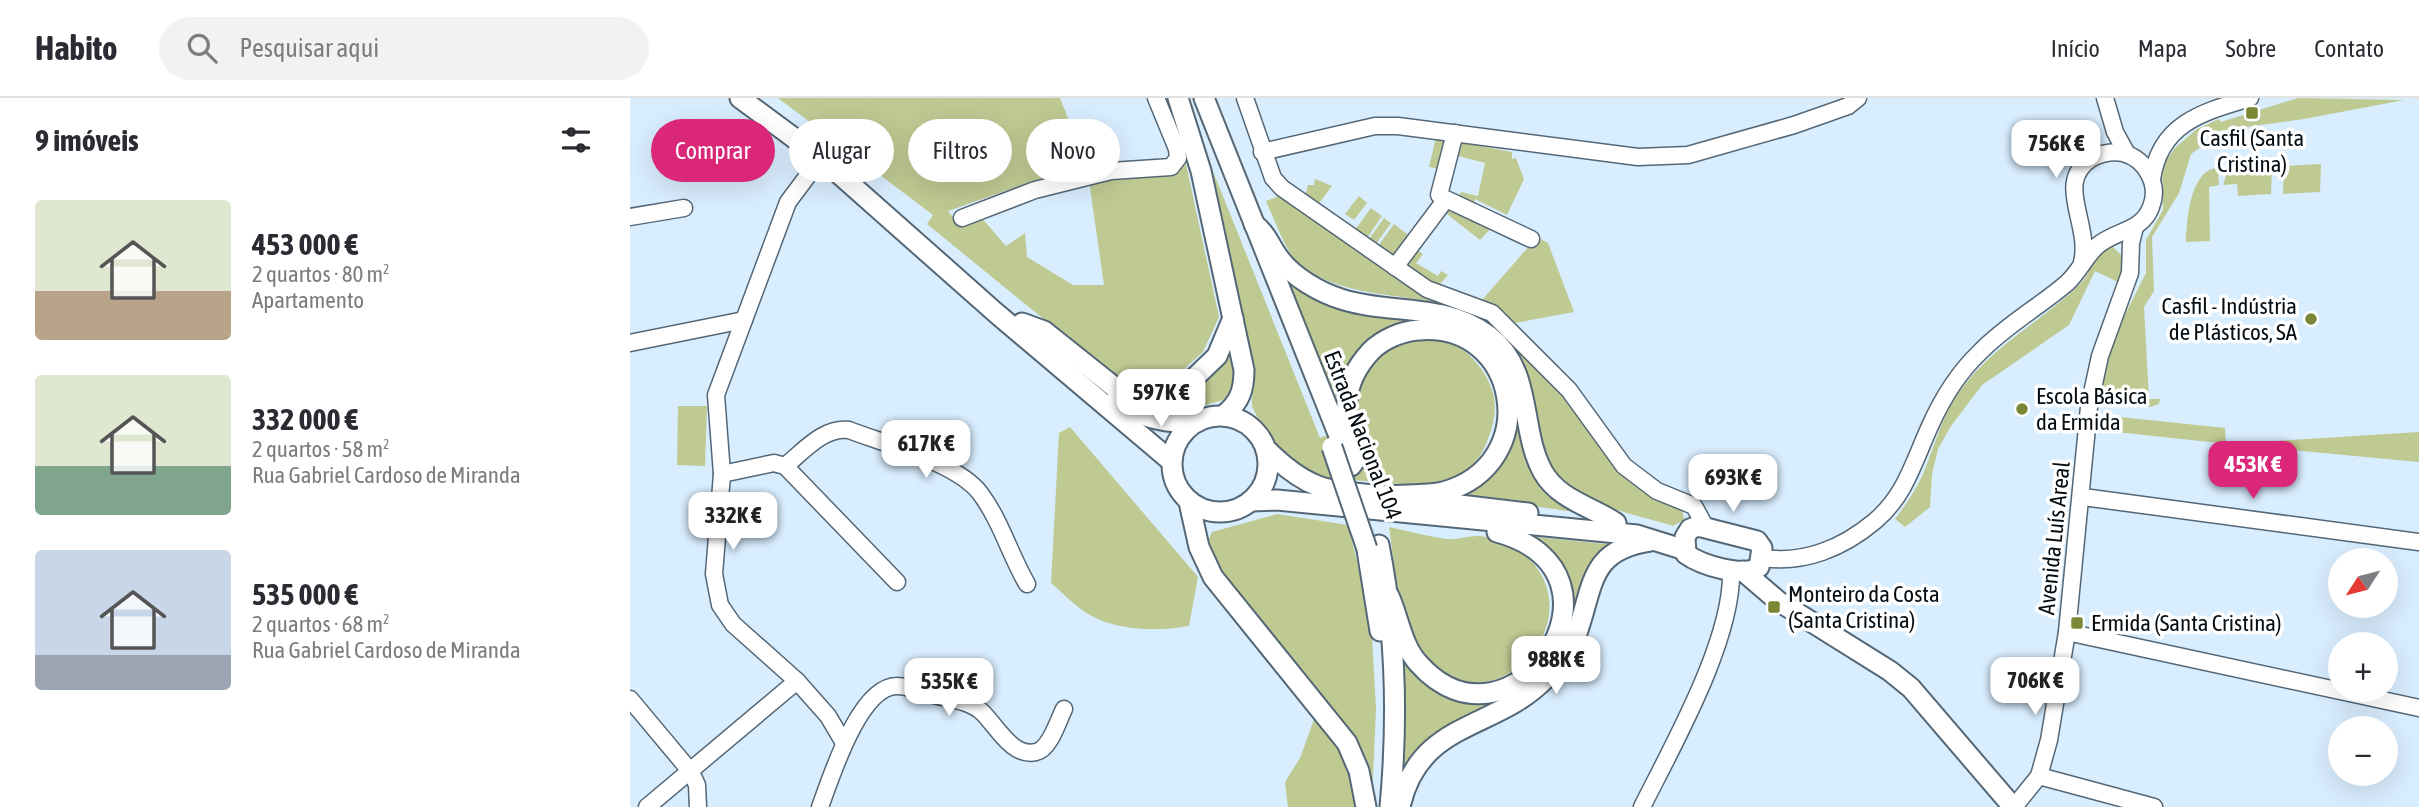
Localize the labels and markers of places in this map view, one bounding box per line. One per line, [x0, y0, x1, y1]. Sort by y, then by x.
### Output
marker: Casfil (Santa Cristina) [2244, 105, 2260, 121]
pin: 756K € [1999, 120, 2113, 180]
place label: Casfil (Santa Cristina) [2200, 125, 2304, 177]
place label: Casfil - Indústria de Plásticos, SA [2162, 293, 2298, 345]
marker: Casfil - Indústria de Plásticos, SA [2303, 311, 2319, 327]
pin: 597K € [1104, 370, 1218, 429]
place label: Escola Básica da Ermida [2036, 383, 2147, 435]
marker: Escola Básica da Ermida [2014, 401, 2030, 417]
pin: 617K € [869, 420, 983, 480]
pin: 453K € [2196, 442, 2310, 501]
pin: 693K € [1676, 454, 1790, 514]
pin: 332K € [676, 492, 790, 552]
place label: Monteiro da Costa (Santa Cristina) [1788, 581, 1940, 633]
marker: Monteiro da Costa (Santa Cristina) [1766, 599, 1782, 615]
place label: Ermida (Santa Cristina) [2091, 610, 2282, 636]
marker: Ermida (Santa Cristina) [2069, 615, 2085, 631]
pin: 988K € [1499, 636, 1613, 696]
pin: 535K € [892, 658, 1006, 718]
pin: 706K € [1978, 658, 2092, 717]

